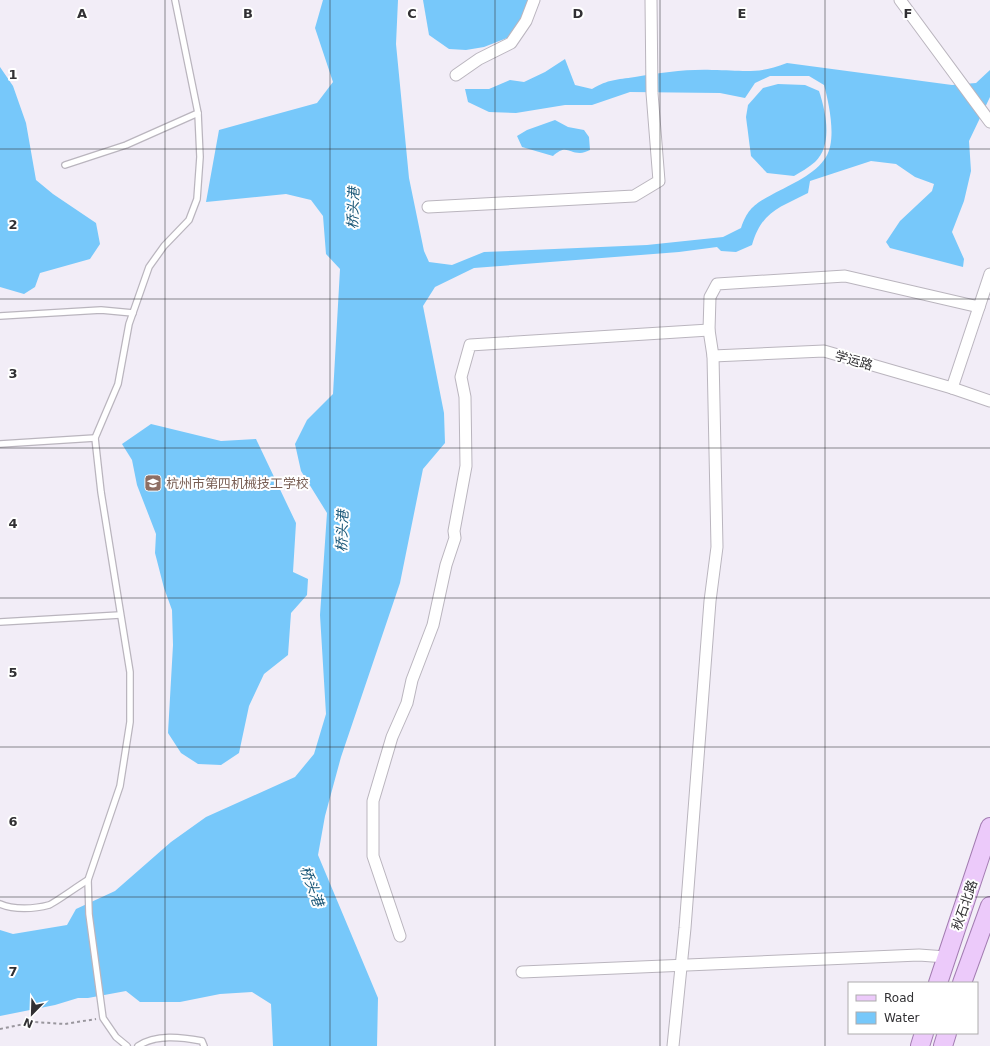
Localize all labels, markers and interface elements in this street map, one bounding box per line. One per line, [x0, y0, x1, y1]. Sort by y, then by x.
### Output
text: A [77, 6, 87, 21]
text: B [243, 6, 253, 21]
text: C [407, 6, 417, 21]
text: D [573, 6, 584, 21]
text: E [738, 6, 746, 21]
text: F [904, 6, 912, 21]
text: 1 [8, 67, 18, 82]
water label: 桥头港 [344, 185, 362, 229]
text: 2 [8, 217, 18, 232]
street label: 学运路 [833, 348, 875, 373]
text: 3 [8, 366, 18, 381]
school or university icon: 杭州市第四机械技工学校 [143, 473, 163, 493]
place label: 杭州市第四机械技工学校 [166, 476, 309, 491]
water label: 桥头港 [333, 508, 351, 552]
text: 4 [8, 516, 18, 531]
text: 5 [8, 665, 18, 680]
text: 6 [8, 814, 18, 829]
water label: 桥头港 [297, 864, 327, 910]
street label: 秋石北路 [949, 878, 980, 932]
text: 7 [8, 964, 18, 979]
legend [848, 982, 978, 1034]
text: Road [884, 991, 914, 1005]
north arrow [12, 994, 52, 1034]
text: Water [884, 1011, 920, 1025]
text: N [22, 1015, 35, 1031]

